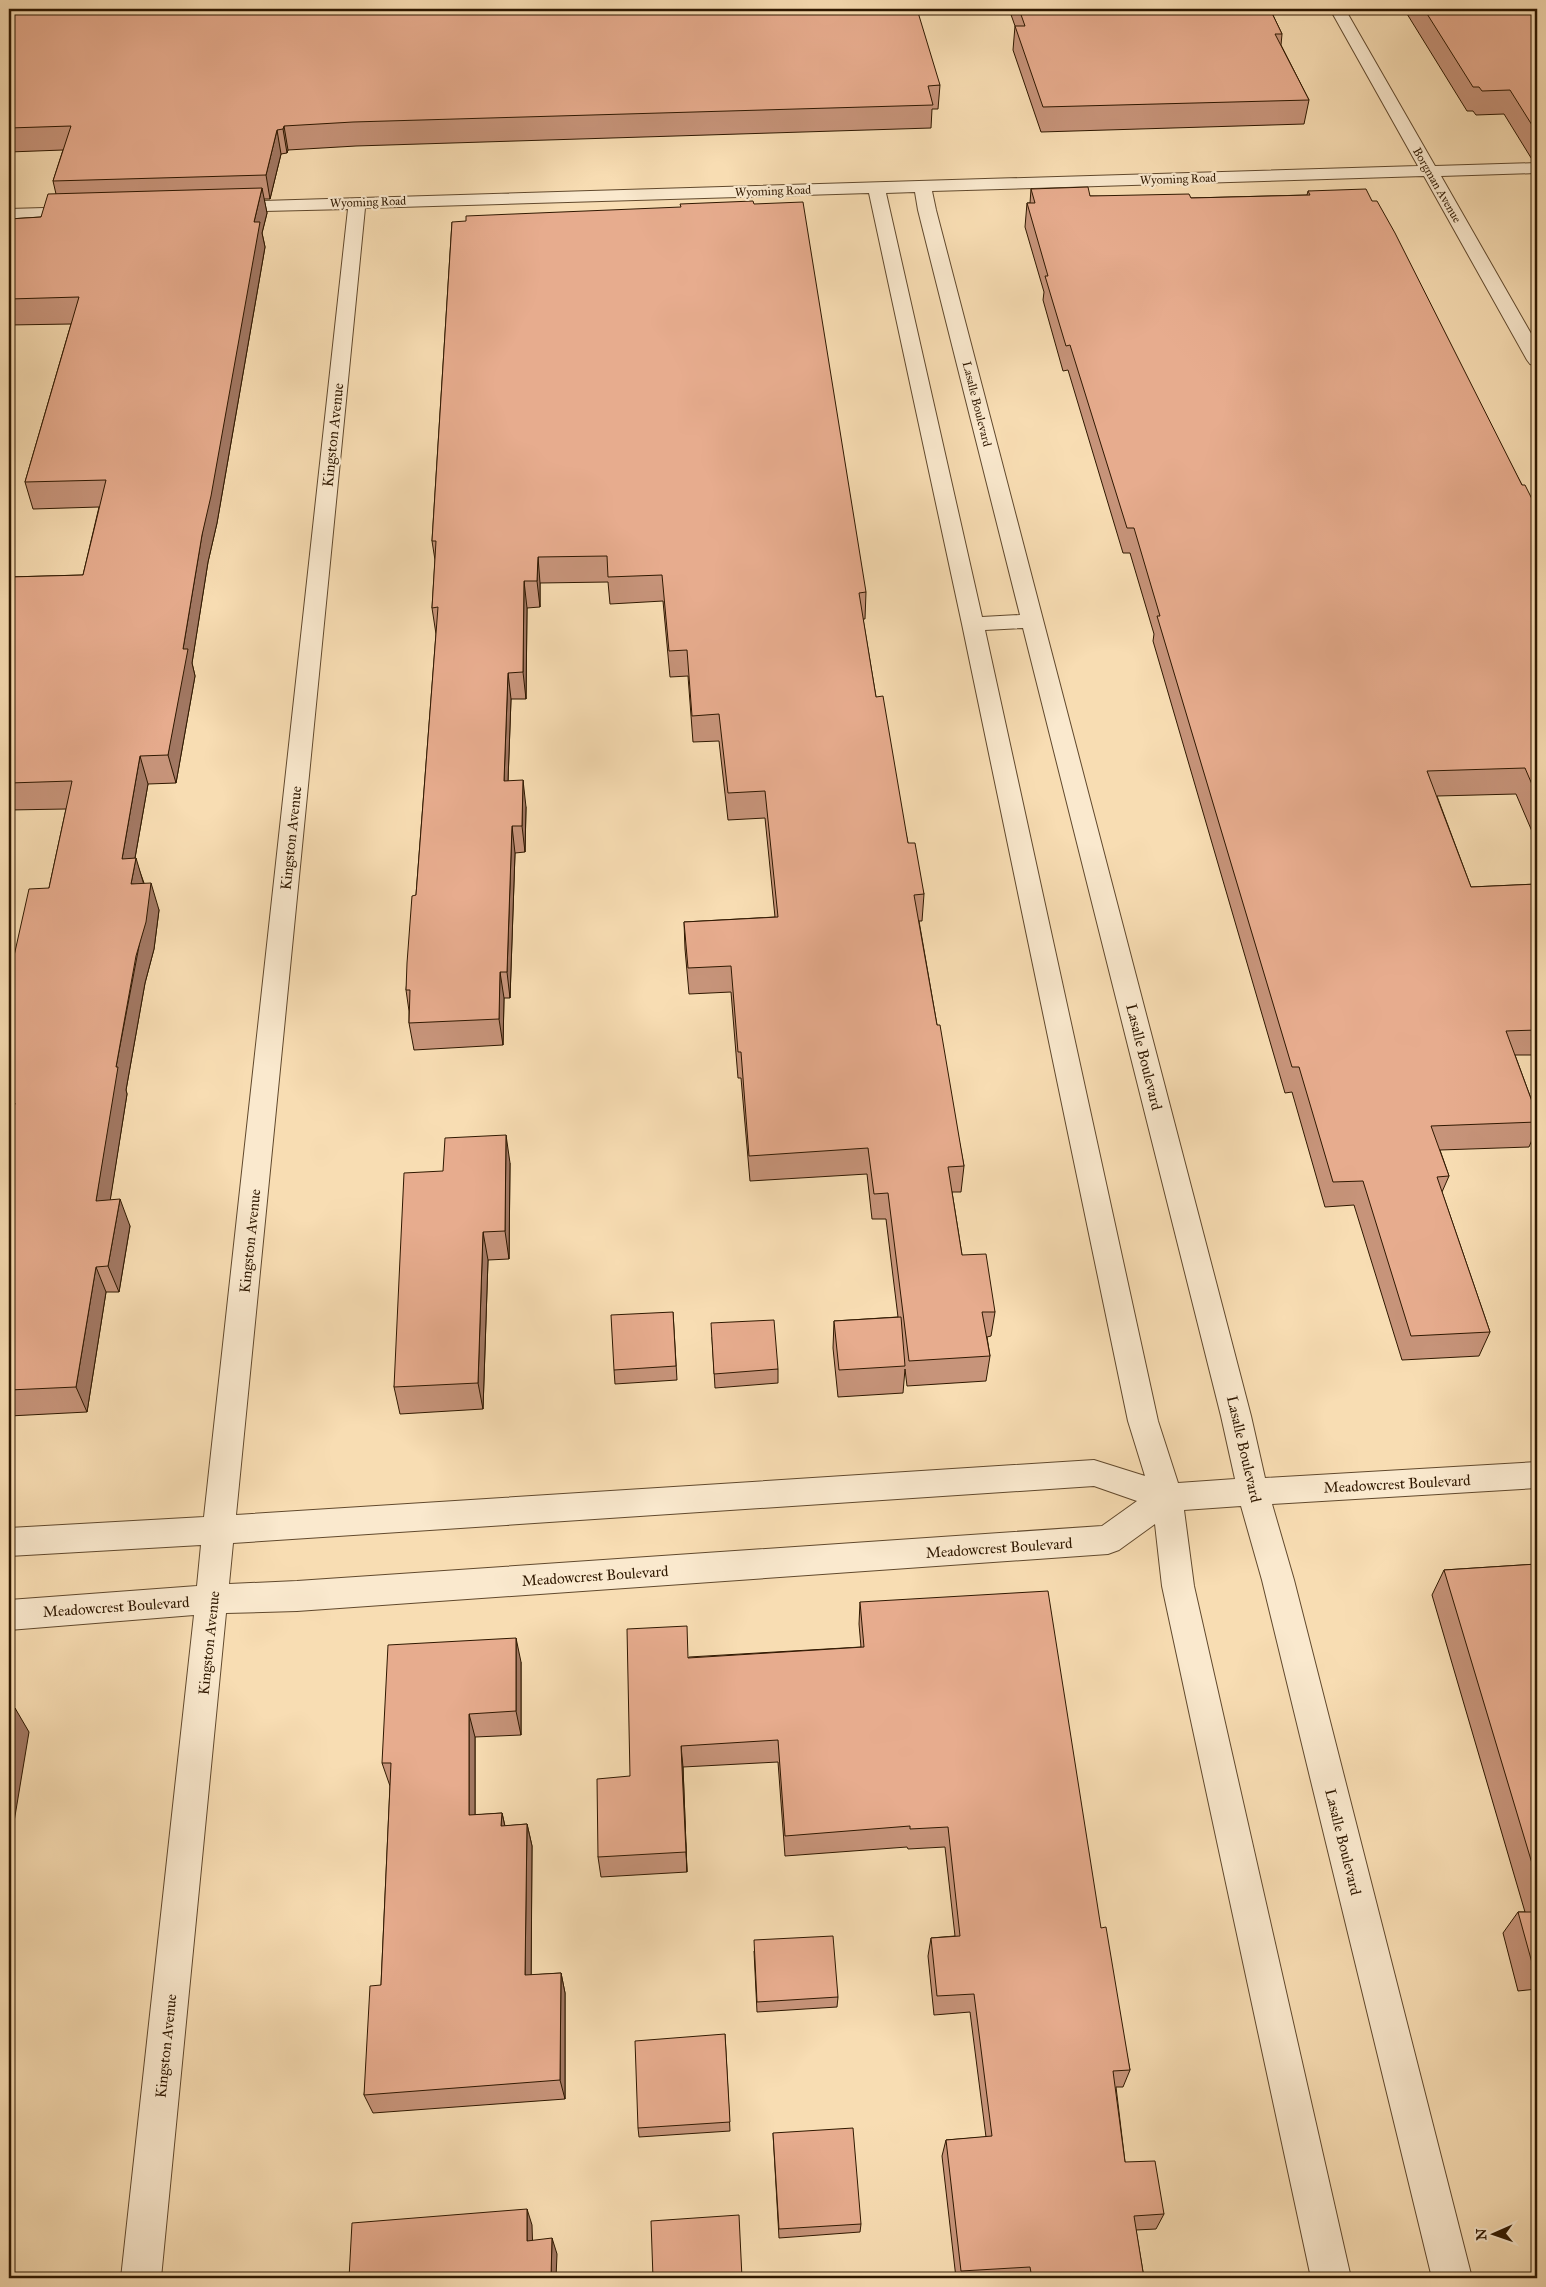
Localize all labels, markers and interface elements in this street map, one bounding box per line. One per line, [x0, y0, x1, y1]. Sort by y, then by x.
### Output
street label: Borgman Avenue [1409, 145, 1464, 226]
street label: Wyoming Road [1140, 171, 1217, 188]
street label: Wyoming Road [735, 183, 812, 200]
street label: Wyoming Road [330, 194, 407, 211]
street label: Lasalle Boulevard [960, 360, 994, 448]
street label: Kingston Avenue [319, 382, 347, 488]
street label: Kingston Avenue [277, 785, 305, 891]
street label: Lasalle Boulevard [1122, 1002, 1166, 1113]
street label: Kingston Avenue [236, 1188, 264, 1294]
street label: Lasalle Boulevard [1223, 1394, 1265, 1505]
street label: Meadowcrest Boulevard [1323, 1471, 1471, 1497]
street label: Meadowcrest Boulevard [925, 1534, 1074, 1562]
street label: Meadowcrest Boulevard [521, 1562, 670, 1590]
street label: Kingston Avenue [195, 1590, 223, 1696]
street label: Meadowcrest Boulevard [42, 1593, 191, 1621]
street label: Lasalle Boulevard [1321, 1787, 1365, 1898]
street label: Kingston Avenue [152, 1993, 180, 2099]
north arrow [1468, 2210, 1518, 2260]
text: N [1473, 2228, 1490, 2241]

